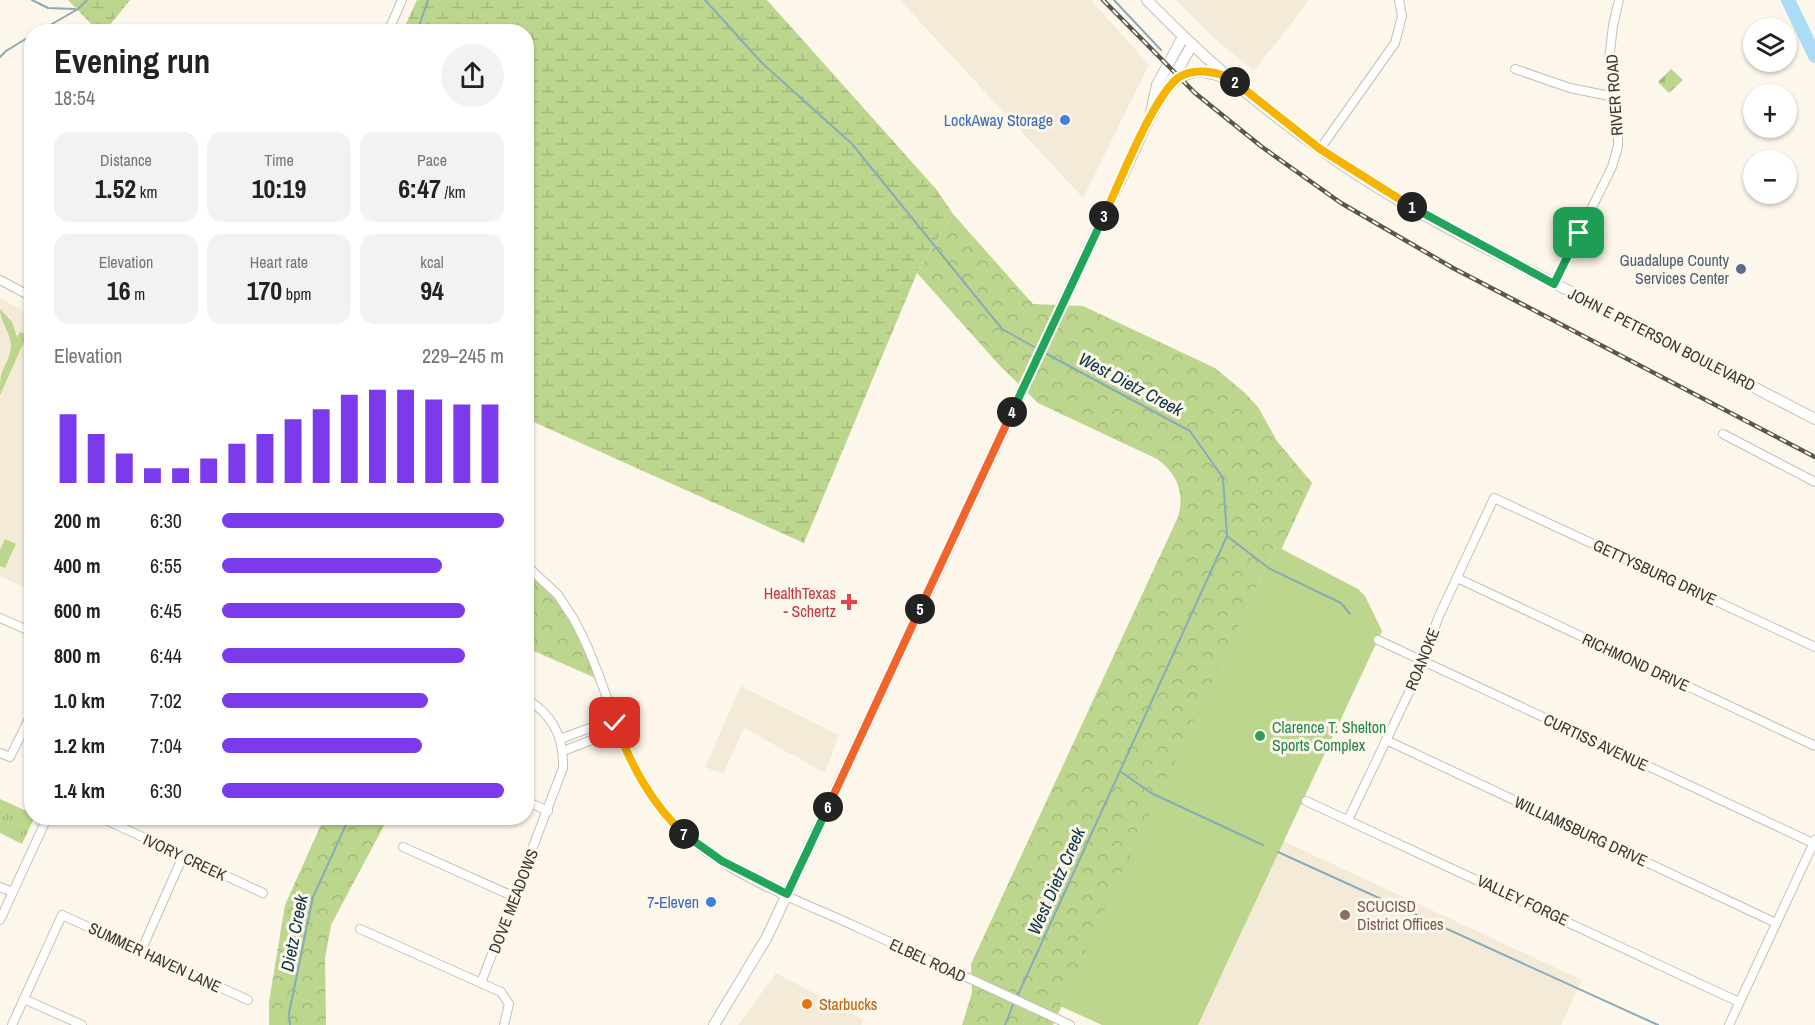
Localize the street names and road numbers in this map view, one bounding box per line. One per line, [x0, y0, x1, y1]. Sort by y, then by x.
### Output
street label: RIVER ROAD [1600, 54, 1628, 136]
street label: JOHN E PETERSON BOULEVARD [1565, 282, 1759, 396]
street label: GETTYSBURG DRIVE [1590, 534, 1720, 610]
street label: ROANOKE [1400, 624, 1444, 694]
street label: RICHMOND DRIVE [1579, 628, 1693, 696]
street label: CURTISS AVENUE [1540, 708, 1652, 776]
street label: WILLIAMSBURG DRIVE [1511, 791, 1651, 871]
street label: IVORY CREEK [140, 828, 230, 886]
street label: DOVE MEADOWS [483, 845, 543, 956]
street label: VALLEY FORGE [1474, 869, 1572, 931]
street label: SUMMER HAVEN LANE [85, 917, 225, 997]
street label: ELBEL ROAD [886, 933, 970, 987]

